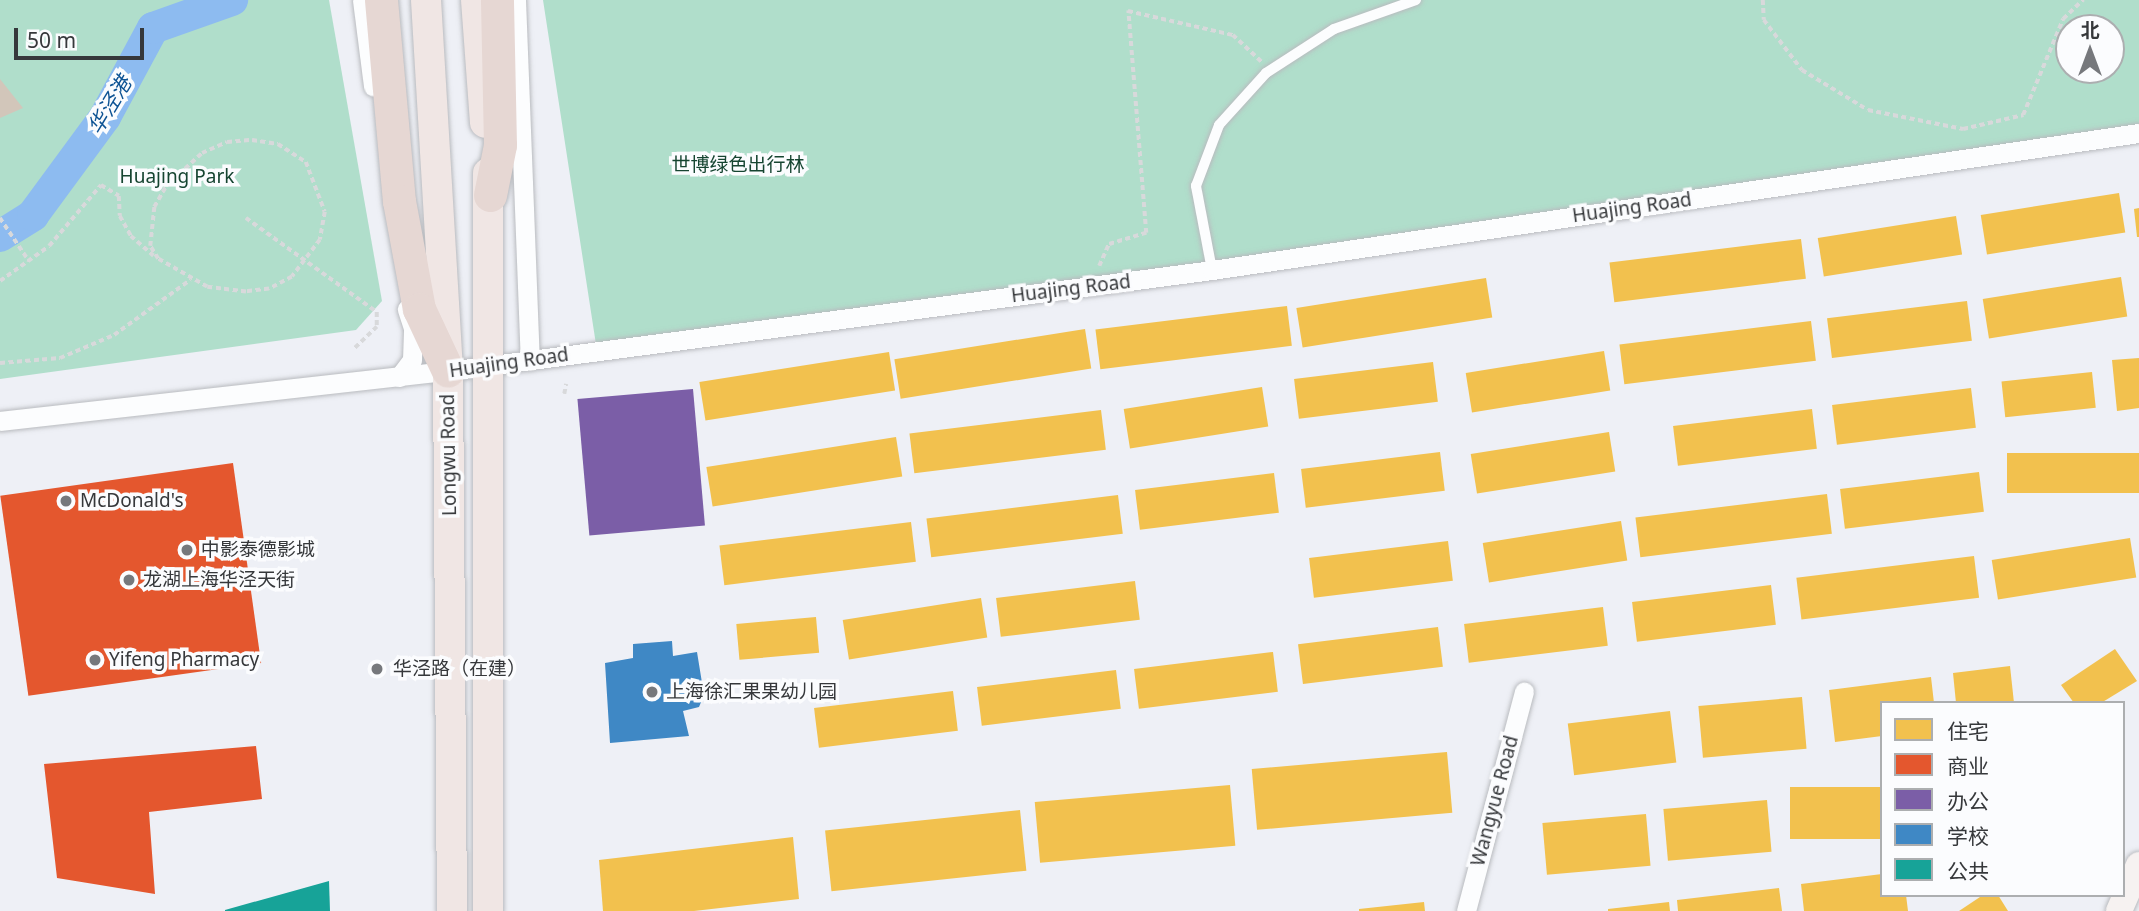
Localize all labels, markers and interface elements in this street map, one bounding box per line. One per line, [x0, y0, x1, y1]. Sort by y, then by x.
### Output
scale bar [18, 14, 147, 58]
north arrow [2055, 14, 2125, 84]
text: 北 [2080, 17, 2100, 43]
text: 50 m [27, 26, 76, 54]
water label: 华泾港 [82, 72, 136, 138]
park label: 世博绿色出行林 [672, 154, 804, 176]
park label: Huajing Park [120, 166, 234, 188]
street label: Huajing Road [1571, 188, 1693, 228]
street label: Huajing Road [1010, 270, 1132, 308]
street label: Huajing Road [448, 343, 570, 383]
street label: Longwu Road [437, 394, 461, 516]
place label: McDonald's [80, 490, 184, 512]
marker: McDonald's [58, 493, 74, 509]
place label: 中影泰德影城 [201, 539, 315, 561]
marker: 中影泰德影城 [179, 542, 195, 558]
place label: 龙湖上海华泾天街 [143, 569, 295, 591]
marker: 龙湖上海华泾天街 [121, 572, 137, 588]
place label: Yifeng Pharmacy [109, 649, 259, 671]
marker: Yifeng Pharmacy [87, 652, 103, 668]
place label: 华泾路（在建） [393, 658, 526, 680]
marker: 华泾路（在建） [367, 659, 387, 679]
place label: 上海徐汇果果幼儿园 [666, 681, 837, 703]
marker: 上海徐汇果果幼儿园 [644, 684, 660, 700]
legend [1880, 701, 2125, 897]
text: 住宅 [1947, 717, 1989, 745]
street label: Wangyue Road [1467, 733, 1523, 869]
text: 商业 [1947, 752, 1989, 780]
text: 办公 [1947, 787, 1989, 815]
text: 学校 [1947, 822, 1989, 850]
text: 公共 [1947, 857, 1989, 885]

